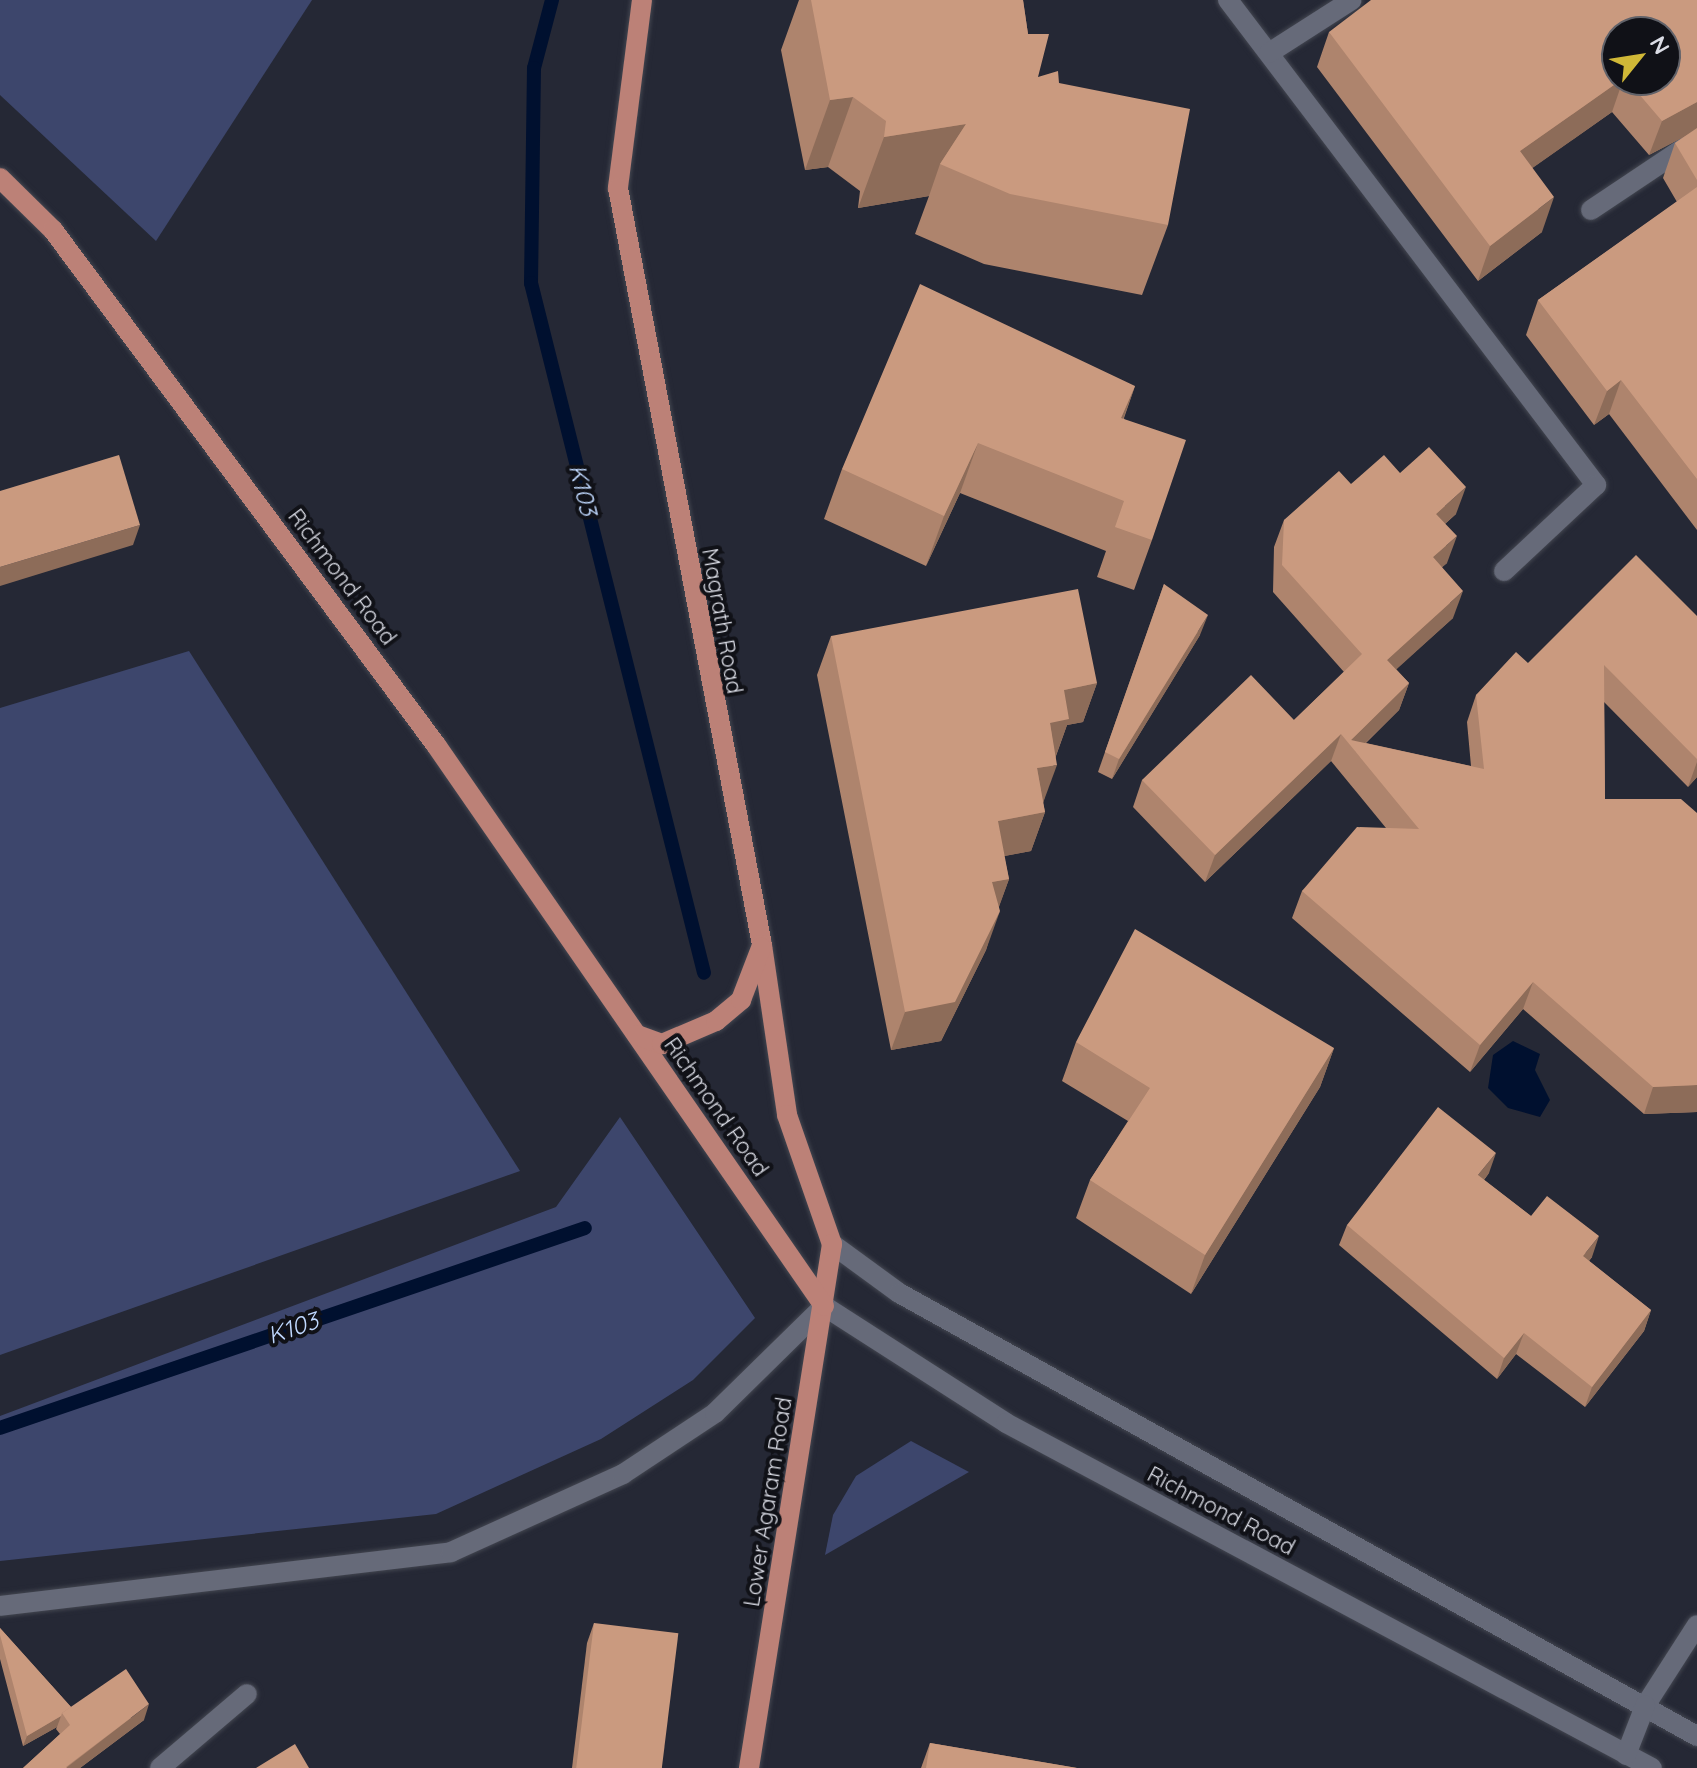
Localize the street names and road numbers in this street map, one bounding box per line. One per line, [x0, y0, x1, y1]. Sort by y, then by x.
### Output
street label: Richmond Road [282, 504, 402, 650]
street label: Magrath Road [696, 546, 748, 696]
street label: Richmond Road [658, 1033, 774, 1181]
street label: Lower Agaram Road [738, 1395, 798, 1609]
street label: Richmond Road [1143, 1461, 1299, 1561]

